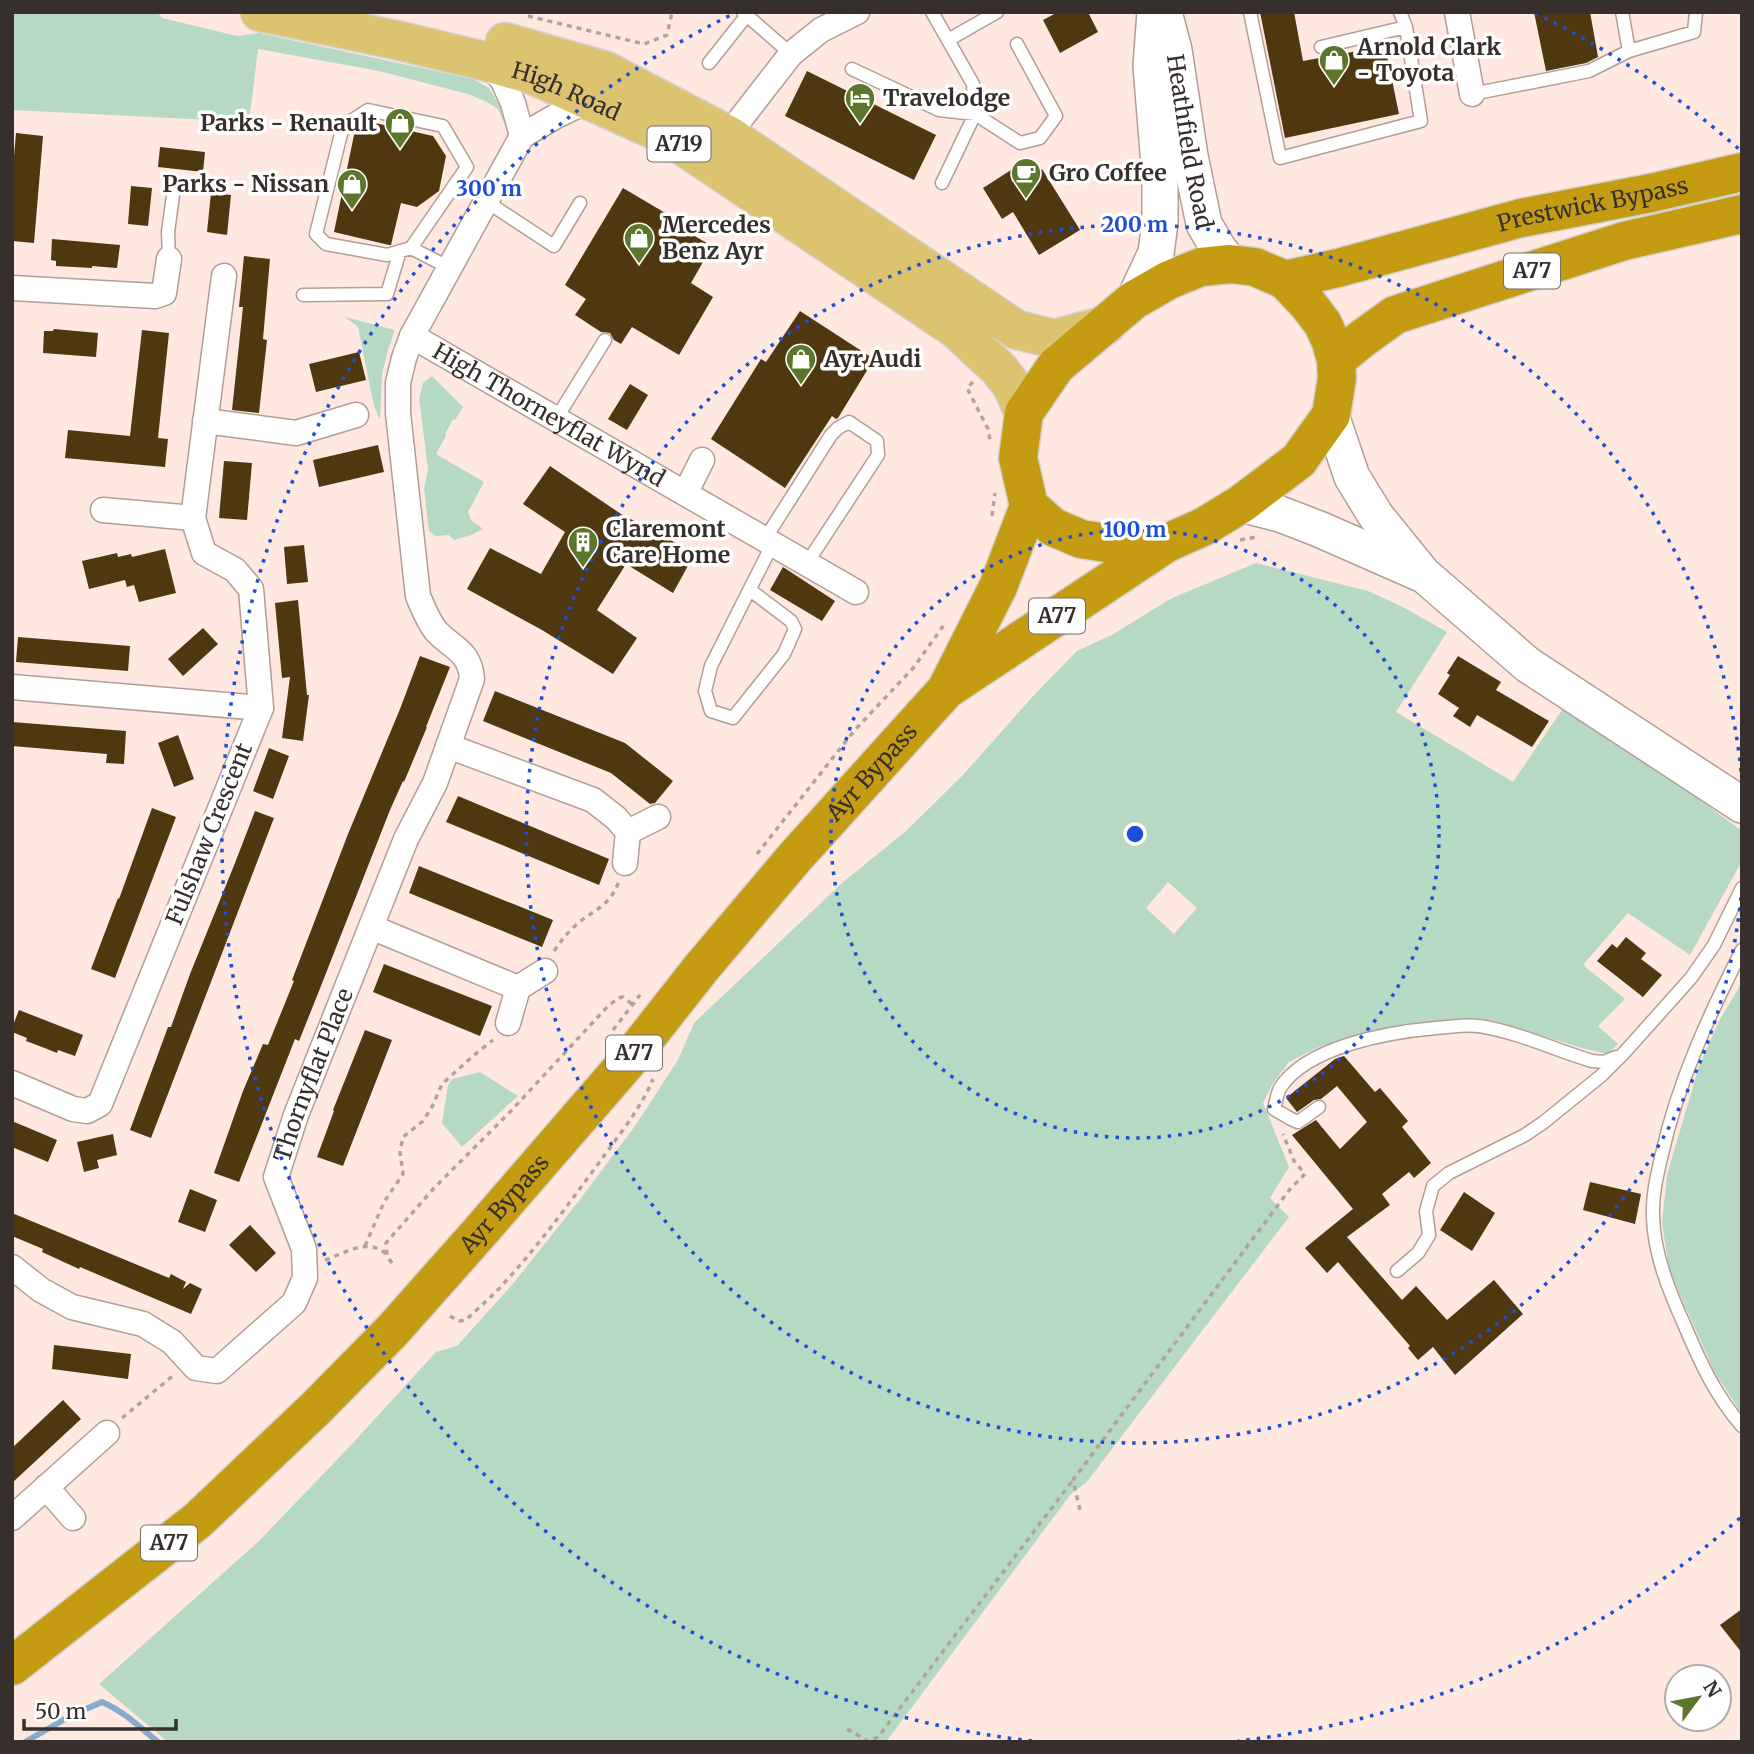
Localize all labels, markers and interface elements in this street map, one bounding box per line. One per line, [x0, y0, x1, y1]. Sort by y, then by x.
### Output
place label: Arnold Clark - Toyota [1356, 32, 1501, 87]
shop icon: Arnold Clark - Toyota [1317, 43, 1351, 87]
street label: Heathfield Road [1161, 52, 1220, 232]
street label: High Road [509, 55, 626, 127]
hotel icon: Travelodge [843, 81, 877, 125]
place label: Travelodge [883, 83, 1010, 112]
shop icon: Parks - Renault [383, 106, 417, 150]
place label: Parks - Renault [200, 108, 377, 137]
road number: A719 [648, 127, 710, 162]
cafe icon: Gro Coffee [1009, 156, 1043, 200]
place label: Gro Coffee [1049, 158, 1167, 187]
shop icon: Parks - Nissan [335, 167, 369, 211]
place label: Parks - Nissan [162, 169, 329, 198]
street label: Prestwick Bypass [1494, 170, 1691, 238]
text: 300 m [456, 175, 522, 202]
place label: Mercedes Benz Ayr [662, 210, 771, 265]
text: 200 m [1102, 211, 1168, 238]
shop icon: Mercedes Benz Ayr [622, 221, 656, 265]
road number: A77 [1504, 254, 1560, 288]
street label: High Thorneyflat Wynd [428, 336, 671, 493]
shop icon: Ayr Audi [784, 342, 818, 386]
place label: Ayr Audi [823, 344, 921, 373]
place label: Claremont Care Home [606, 514, 730, 569]
text: 100 m [1104, 516, 1166, 543]
building icon: Claremont Care Home [566, 525, 600, 569]
road number: A77 [1029, 598, 1085, 634]
street label: Ayr Bypass [819, 717, 923, 828]
street label: Fulshaw Crescent [159, 739, 258, 929]
centre of rings [1123, 822, 1147, 846]
street label: Thornyflat Place [267, 984, 359, 1165]
road number: A77 [606, 1036, 662, 1070]
street label: Ayr Bypass [452, 1148, 555, 1260]
road number: A77 [141, 1526, 197, 1560]
north arrow [1663, 1663, 1733, 1733]
text: N [1698, 1676, 1727, 1702]
scale bar [24, 1688, 177, 1732]
text: 50 m [35, 1698, 86, 1725]

